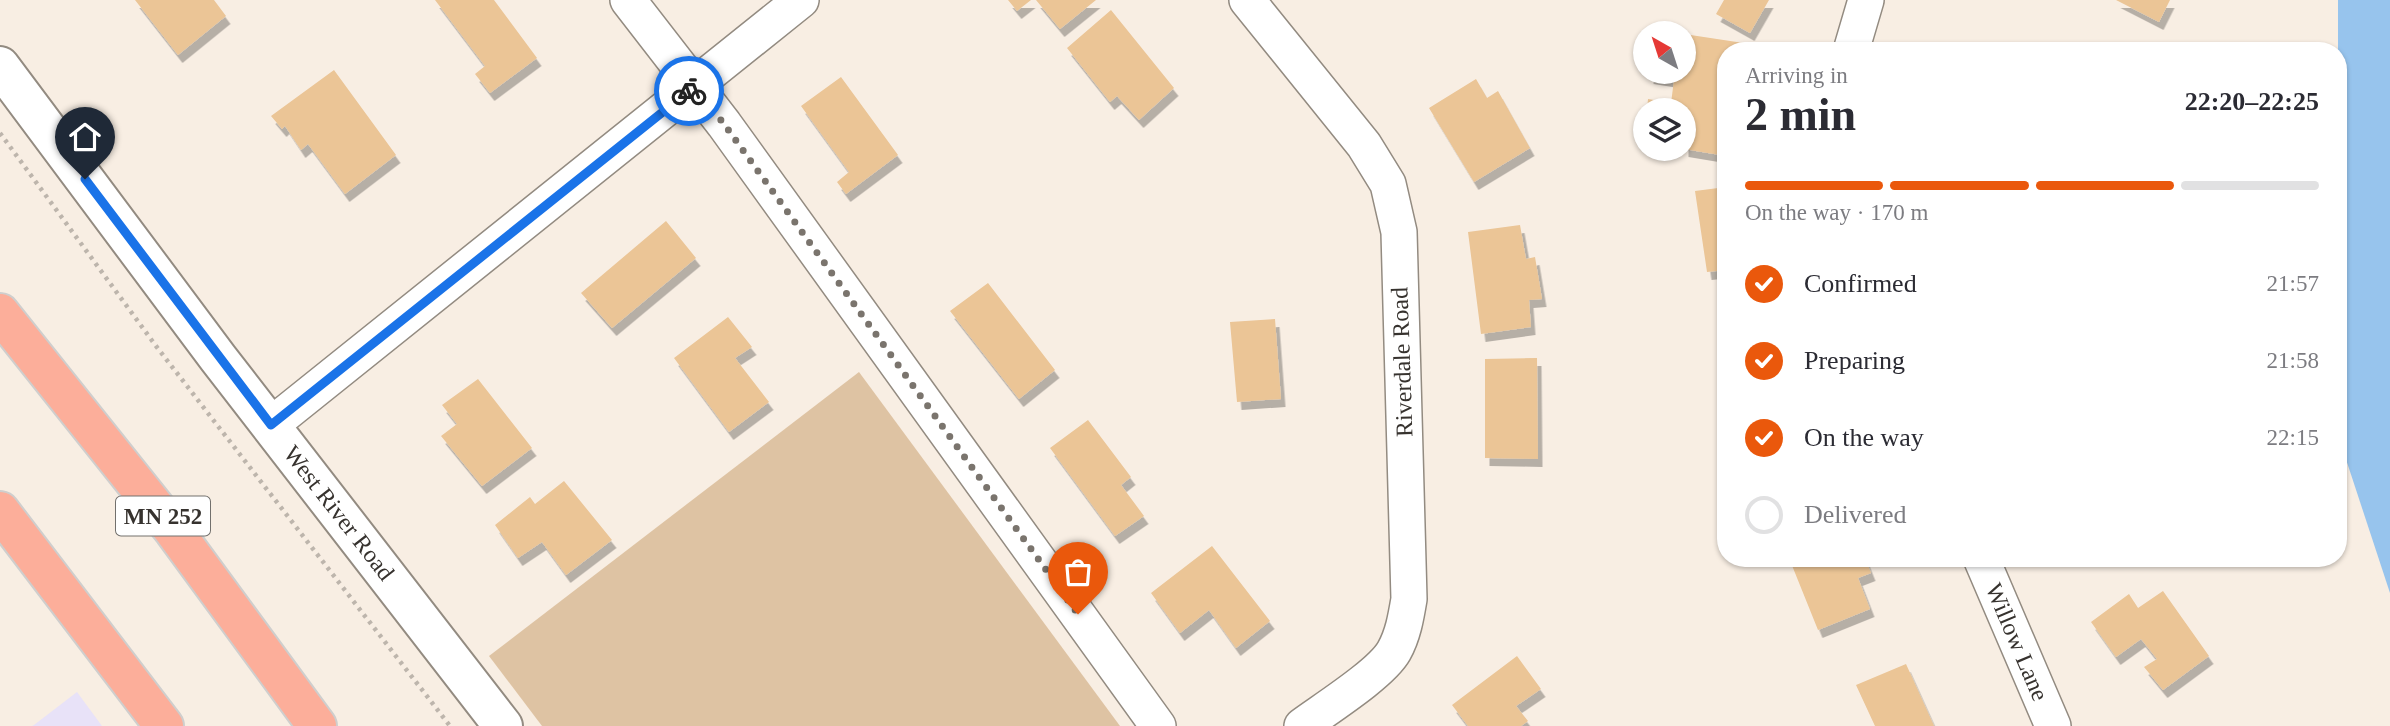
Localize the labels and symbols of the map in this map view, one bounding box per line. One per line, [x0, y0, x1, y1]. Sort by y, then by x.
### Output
north arrow [1633, 21, 1696, 84]
courier [654, 56, 724, 126]
pin [55, 107, 115, 179]
street label: Riverdale Road [1386, 287, 1418, 437]
street label: West River Road [278, 441, 400, 585]
road number: MN 252 [116, 496, 210, 536]
pin [1048, 542, 1108, 614]
street label: Willow Lane [1981, 579, 2053, 705]

